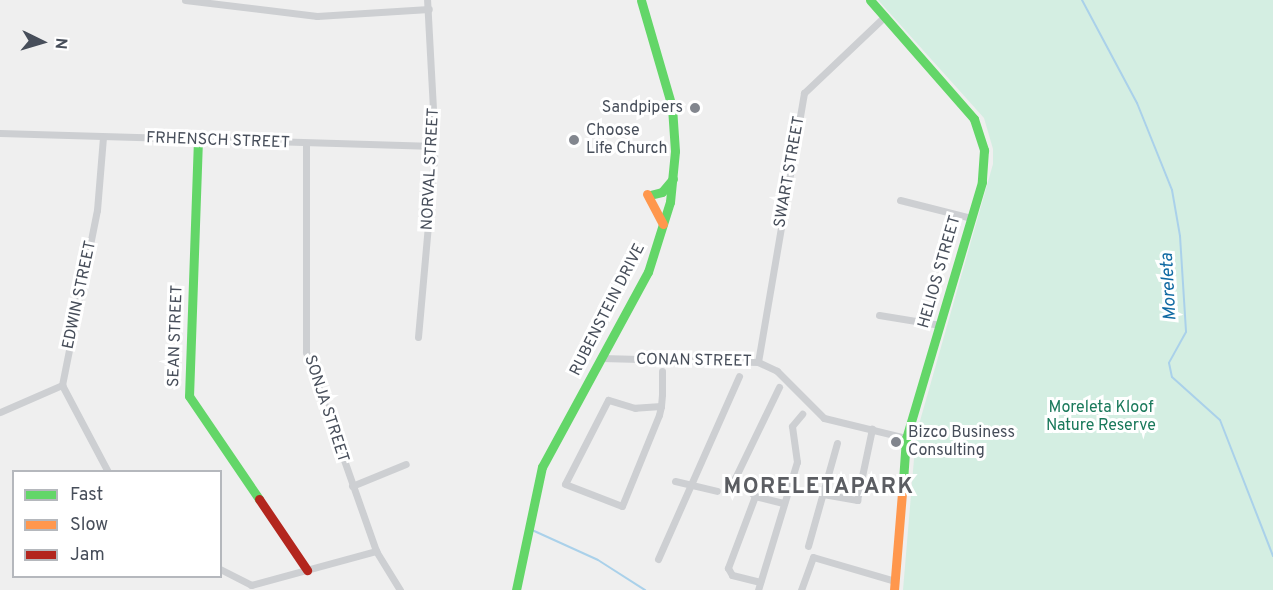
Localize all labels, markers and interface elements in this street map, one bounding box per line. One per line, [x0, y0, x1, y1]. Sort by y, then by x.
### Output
north arrow [12, 12, 72, 72]
text: N [49, 37, 70, 50]
place label: Sandpipers [602, 98, 683, 118]
marker: Sandpipers [688, 101, 702, 115]
street label: NORVAL STREET [418, 107, 444, 231]
street label: SWART STREET [771, 114, 809, 230]
place label: Choose Life Church [586, 121, 668, 159]
street label: FRHENSCH STREET [146, 129, 290, 153]
marker: Choose Life Church [567, 133, 581, 147]
street label: HELIOS STREET [915, 213, 965, 331]
street label: EDWIN STREET [59, 239, 101, 351]
street label: RUBENSTEIN DRIVE [566, 241, 650, 379]
water label: Moreleta [1157, 252, 1183, 322]
street label: SEAN STREET [165, 284, 187, 388]
street label: CONAN STREET [636, 350, 752, 372]
street label: SONJA STREET [299, 352, 353, 466]
park label: Moreleta Kloof Nature Reserve [1046, 398, 1156, 436]
place label: Bizco Business Consulting [908, 423, 1015, 461]
marker: Bizco Business Consulting [889, 435, 903, 449]
legend [12, 470, 222, 578]
district label: MORELETAPARK [723, 475, 915, 501]
text: Fast [70, 484, 103, 507]
text: Slow [70, 514, 108, 537]
text: Jam [70, 544, 105, 567]

